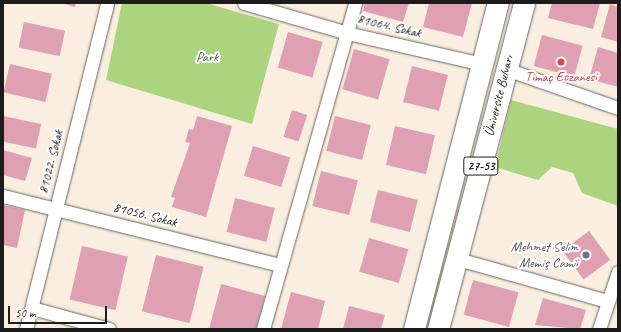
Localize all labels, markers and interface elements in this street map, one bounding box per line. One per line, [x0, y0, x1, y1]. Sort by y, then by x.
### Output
street label: 81064. Sokak [355, 10, 423, 42]
park label: Park [196, 49, 218, 65]
street label: Üniversite Bulvarı [481, 54, 517, 138]
marker: Timaç Eczanesi [556, 57, 566, 67]
place label: Timaç Eczanesi [525, 69, 597, 85]
street label: 81022. Sokak [35, 128, 67, 196]
road number: 27-53 [463, 155, 499, 177]
street label: 81056. Sokak [111, 199, 179, 231]
place label: Mehmet Selim Memiş Camii [511, 239, 578, 272]
marker: Mehmet Selim Memiş Camii [581, 250, 591, 260]
scale bar [10, 298, 109, 324]
text: 50 m [15, 305, 35, 321]

